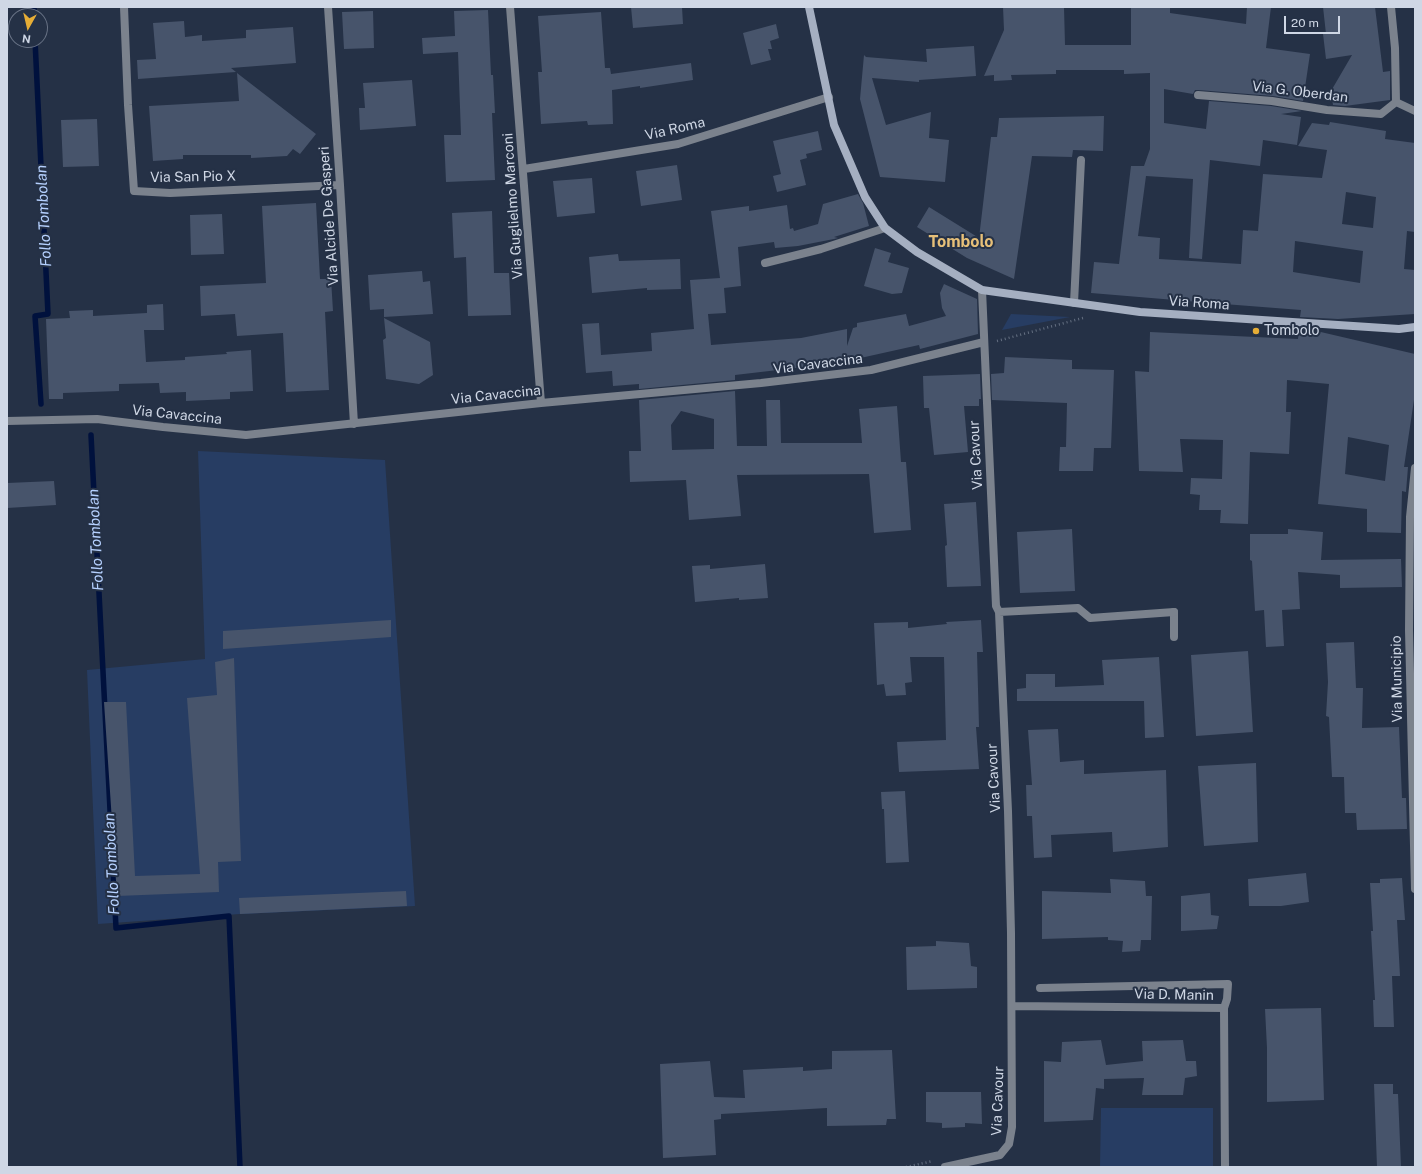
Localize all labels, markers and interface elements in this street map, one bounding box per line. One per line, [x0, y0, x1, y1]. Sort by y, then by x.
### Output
north arrow [8, 8, 48, 48]
scale bar [1286, 8, 1342, 34]
text: 20 m [1291, 16, 1319, 30]
text: N [21, 32, 32, 45]
street label: Via G. Oberdan [1251, 78, 1349, 106]
street label: Via Roma [643, 114, 707, 144]
street label: Via Guglielmo Marconi [500, 132, 526, 280]
street label: Via Alcide De Gasperi [316, 146, 342, 286]
water label: Follo Tombolan [32, 164, 56, 268]
street label: Via San Pio X [150, 168, 236, 186]
district label: Tombolo [928, 232, 994, 252]
street label: Via Roma [1168, 292, 1230, 314]
place label: Tombolo [1264, 323, 1319, 339]
marker: Tombolo [1251, 326, 1261, 336]
street label: Via Cavaccina [772, 350, 864, 378]
street label: Via Cavaccina [450, 382, 542, 408]
street label: Via Cavaccina [131, 402, 223, 428]
street label: Via Cavour [966, 420, 986, 490]
water label: Follo Tombolan [84, 488, 108, 592]
street label: Via Municipio [1388, 635, 1406, 723]
street label: Via Cavour [984, 743, 1004, 813]
water label: Follo Tombolan [100, 812, 124, 916]
street label: Via D. Manin [1134, 986, 1214, 1004]
street label: Via Cavour [988, 1066, 1008, 1136]

